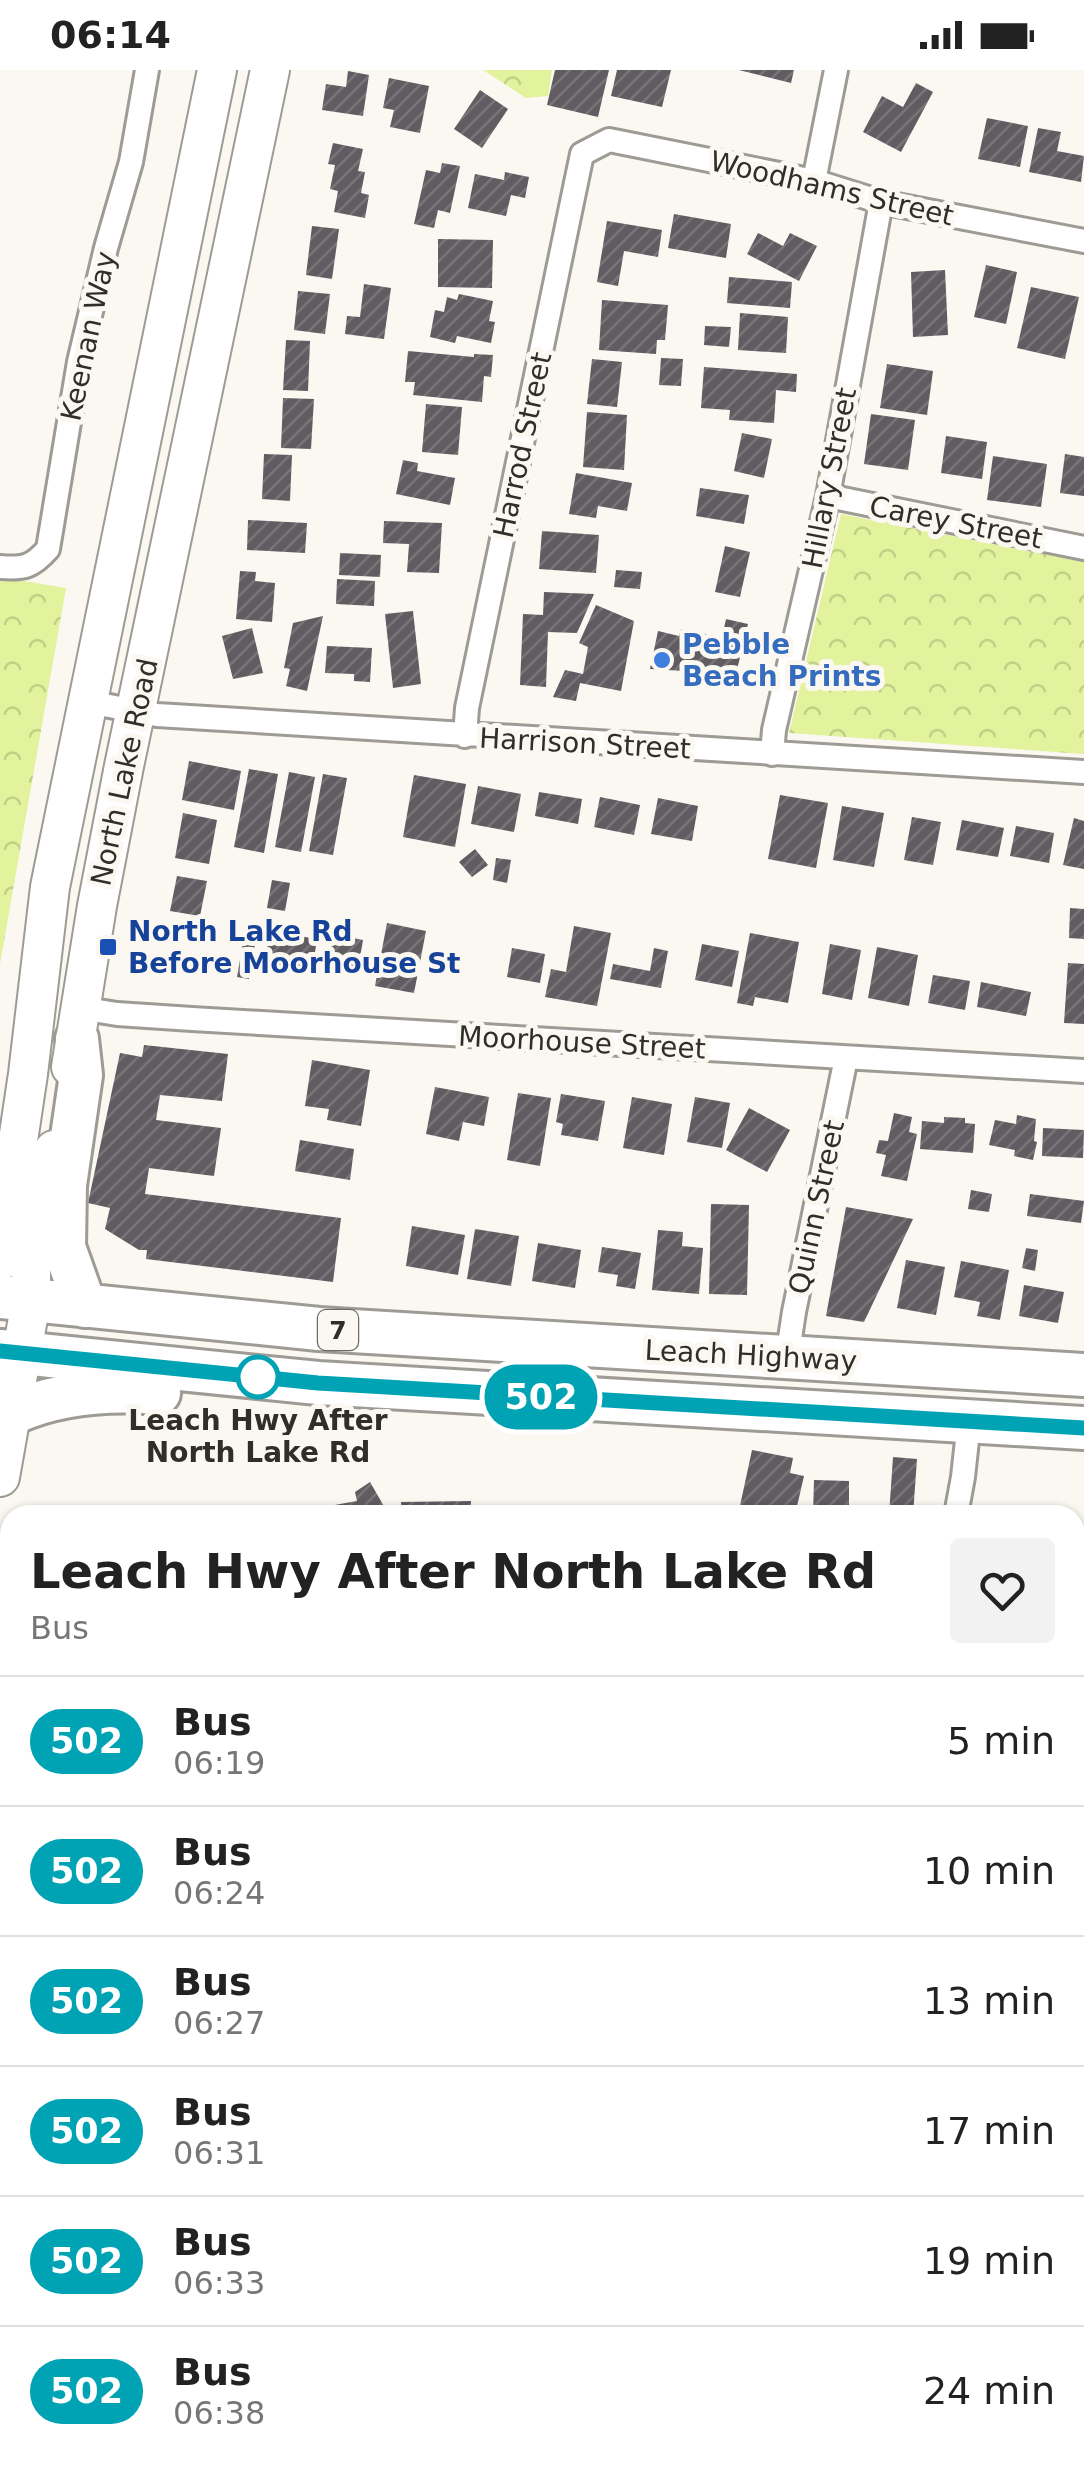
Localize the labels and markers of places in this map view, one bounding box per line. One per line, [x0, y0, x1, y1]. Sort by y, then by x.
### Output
place label: Pebble Beach Prints [682, 628, 881, 693]
marker: Pebble Beach Prints [651, 649, 673, 671]
place label: North Lake Rd Before Moorhouse St [128, 915, 461, 980]
marker: North Lake Rd Before Moorhouse St [97, 936, 119, 958]
marker: Leach Hwy After North Lake Rd [237, 1356, 279, 1398]
place label: Leach Hwy After North Lake Rd [128, 1404, 388, 1469]

